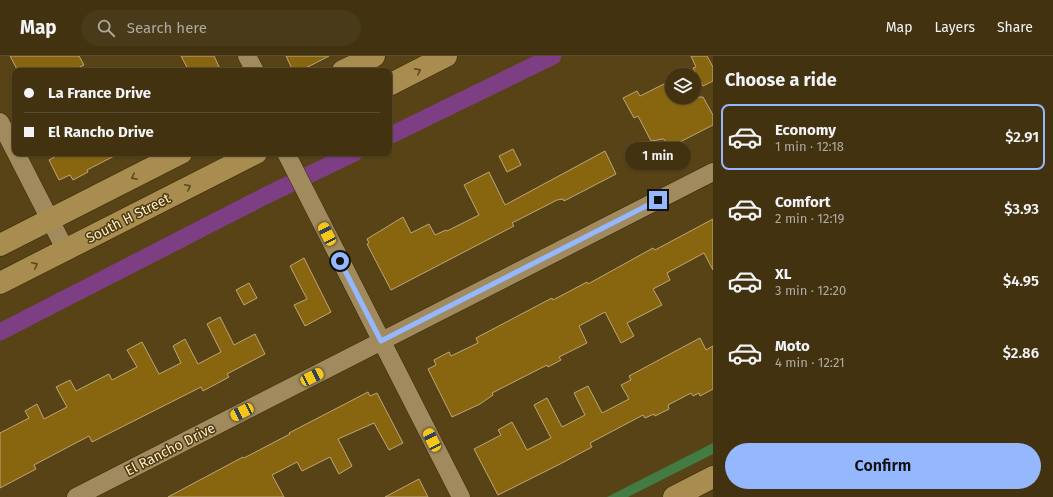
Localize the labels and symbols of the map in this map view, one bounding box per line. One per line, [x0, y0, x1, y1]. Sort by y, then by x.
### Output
one-way arrow [413, 68, 421, 75]
callout: 1 min [625, 142, 691, 170]
one-way arrow [131, 172, 138, 180]
one-way arrow [184, 184, 191, 192]
street label: South H Street [83, 190, 174, 247]
route end [649, 191, 667, 209]
car [316, 221, 338, 247]
route start [331, 252, 349, 270]
one-way arrow [30, 262, 38, 270]
car [299, 366, 325, 388]
car [229, 401, 255, 423]
street label: El Rancho Drive [122, 419, 218, 479]
car [421, 427, 443, 453]

